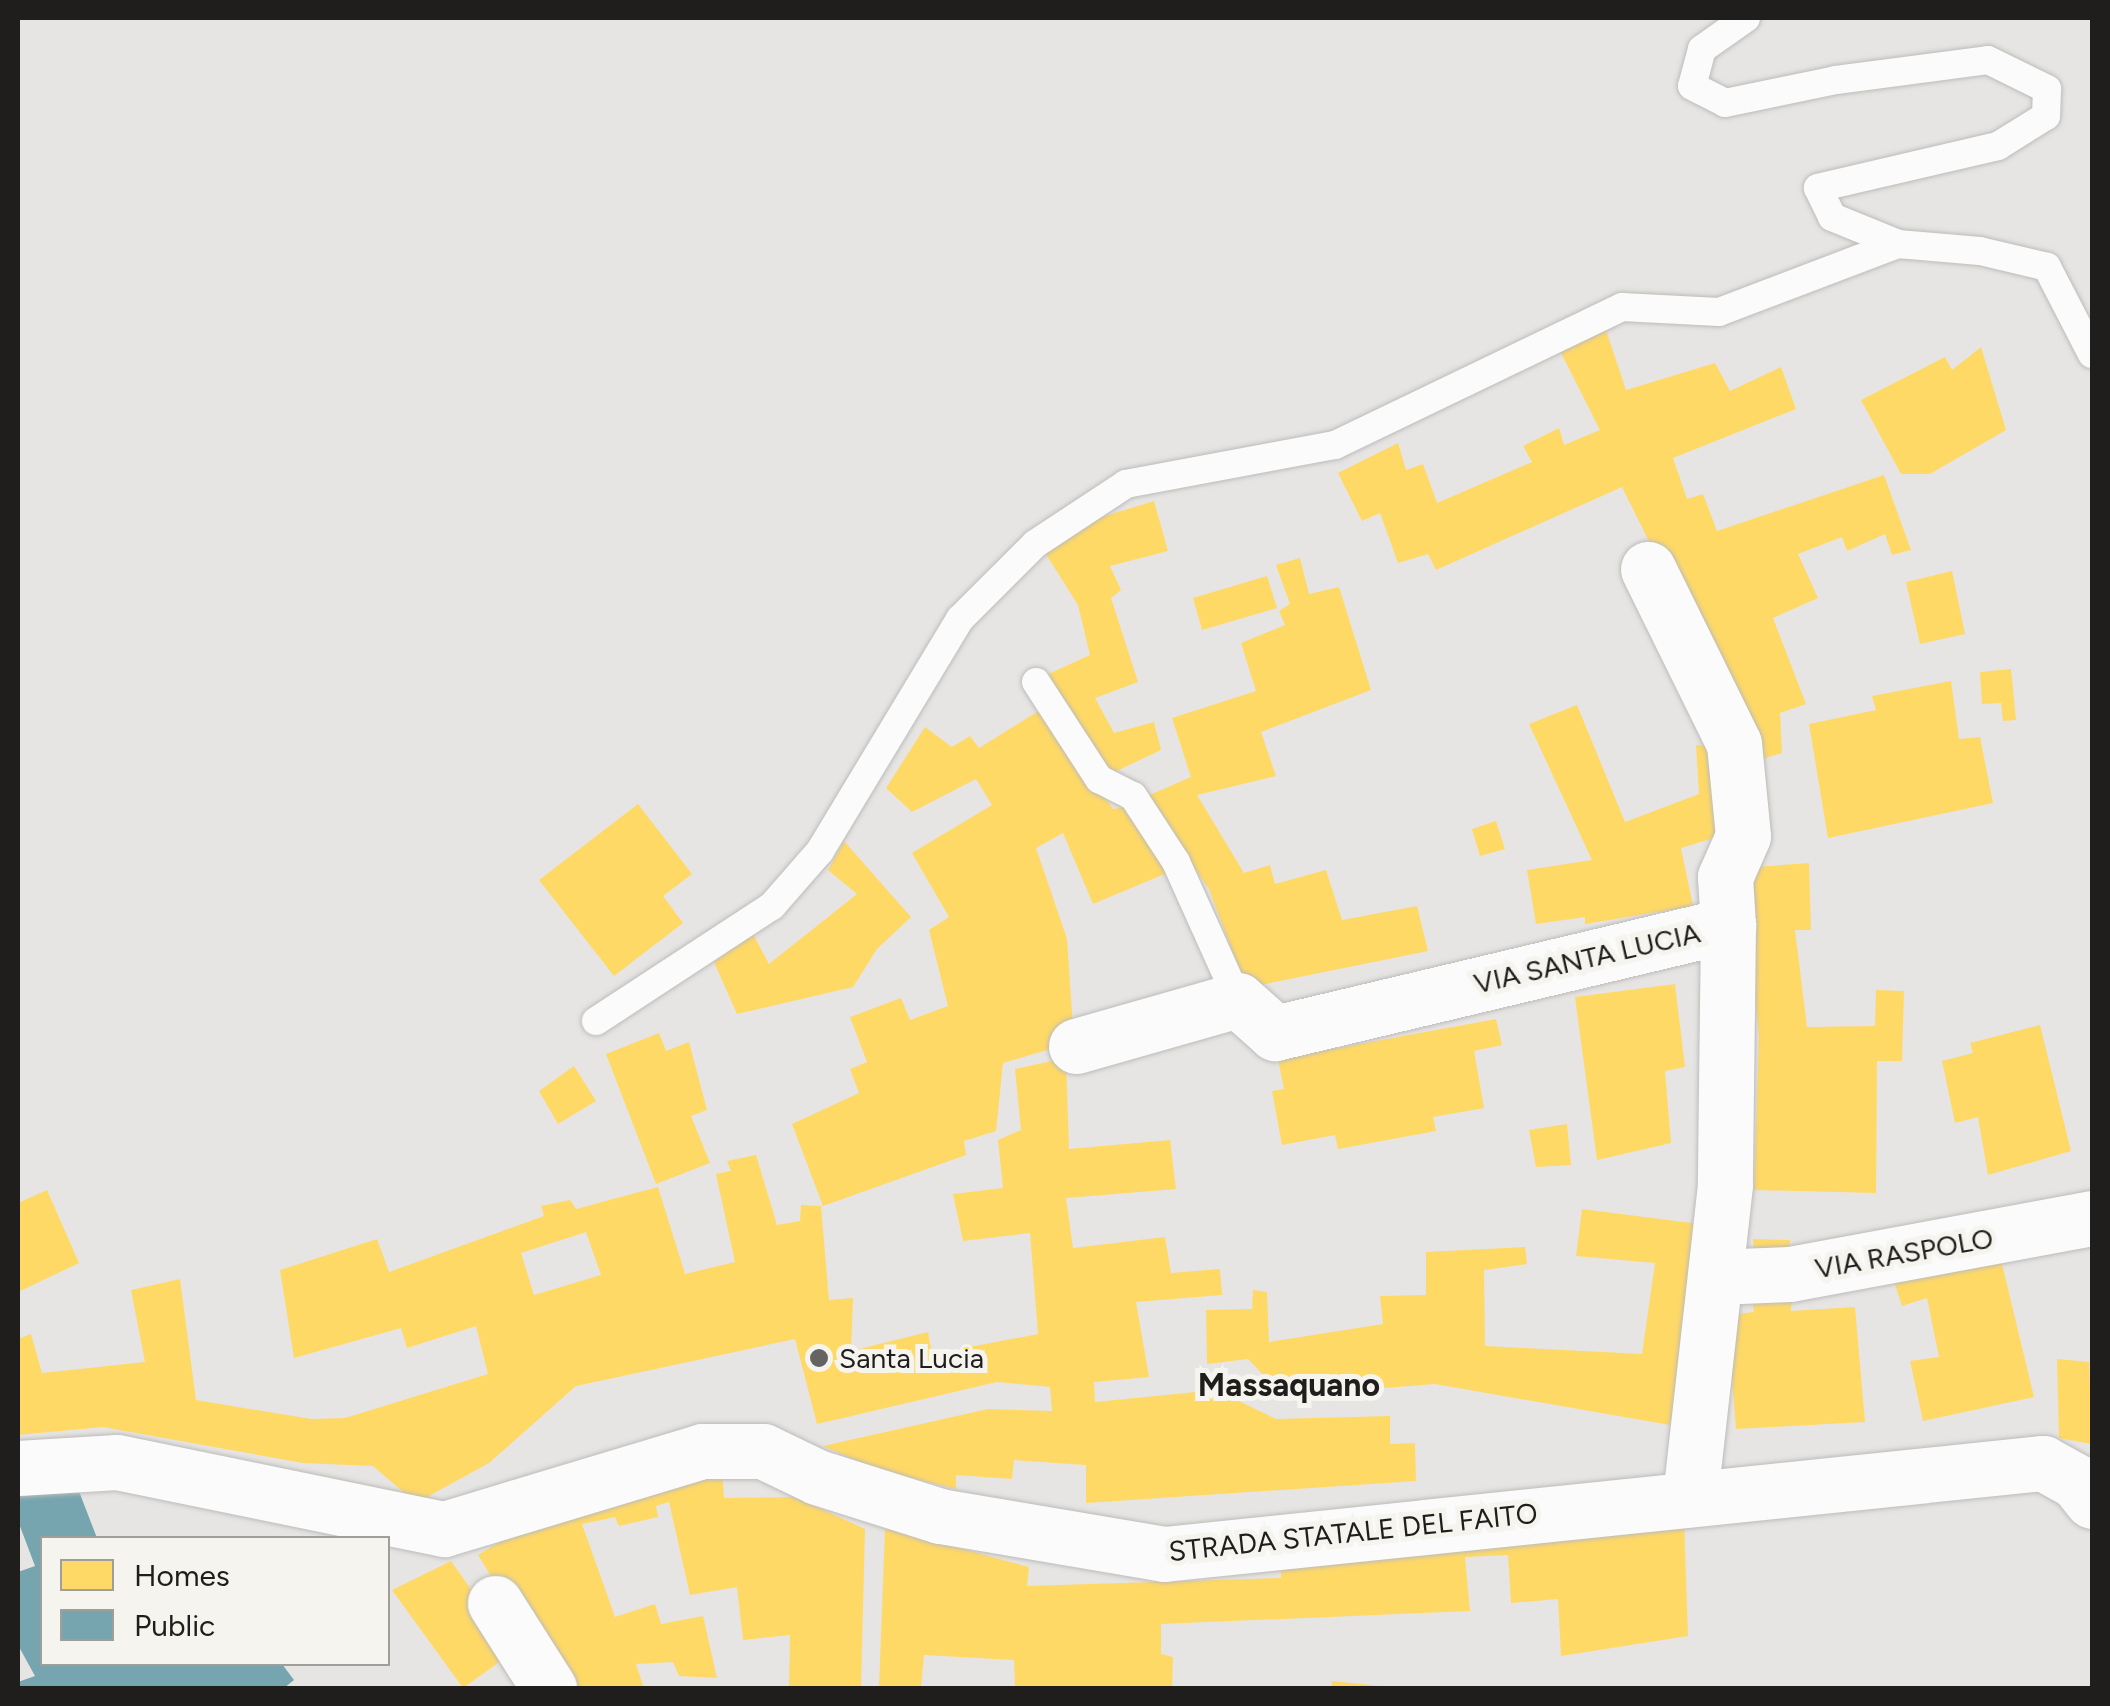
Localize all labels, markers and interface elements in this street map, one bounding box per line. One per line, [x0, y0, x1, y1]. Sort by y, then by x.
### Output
street label: VIA SANTA LUCIA [1471, 916, 1703, 1000]
street label: VIA RASPOLO [1812, 1221, 1996, 1285]
place label: Santa Lucia [839, 1341, 984, 1375]
marker: Santa Lucia [808, 1347, 830, 1369]
district label: Massaquano [1198, 1366, 1380, 1404]
street label: STRADA STATALE DEL FAITO [1167, 1496, 1539, 1568]
legend [40, 1536, 390, 1666]
text: Homes [134, 1557, 230, 1594]
text: Public [134, 1607, 215, 1644]

